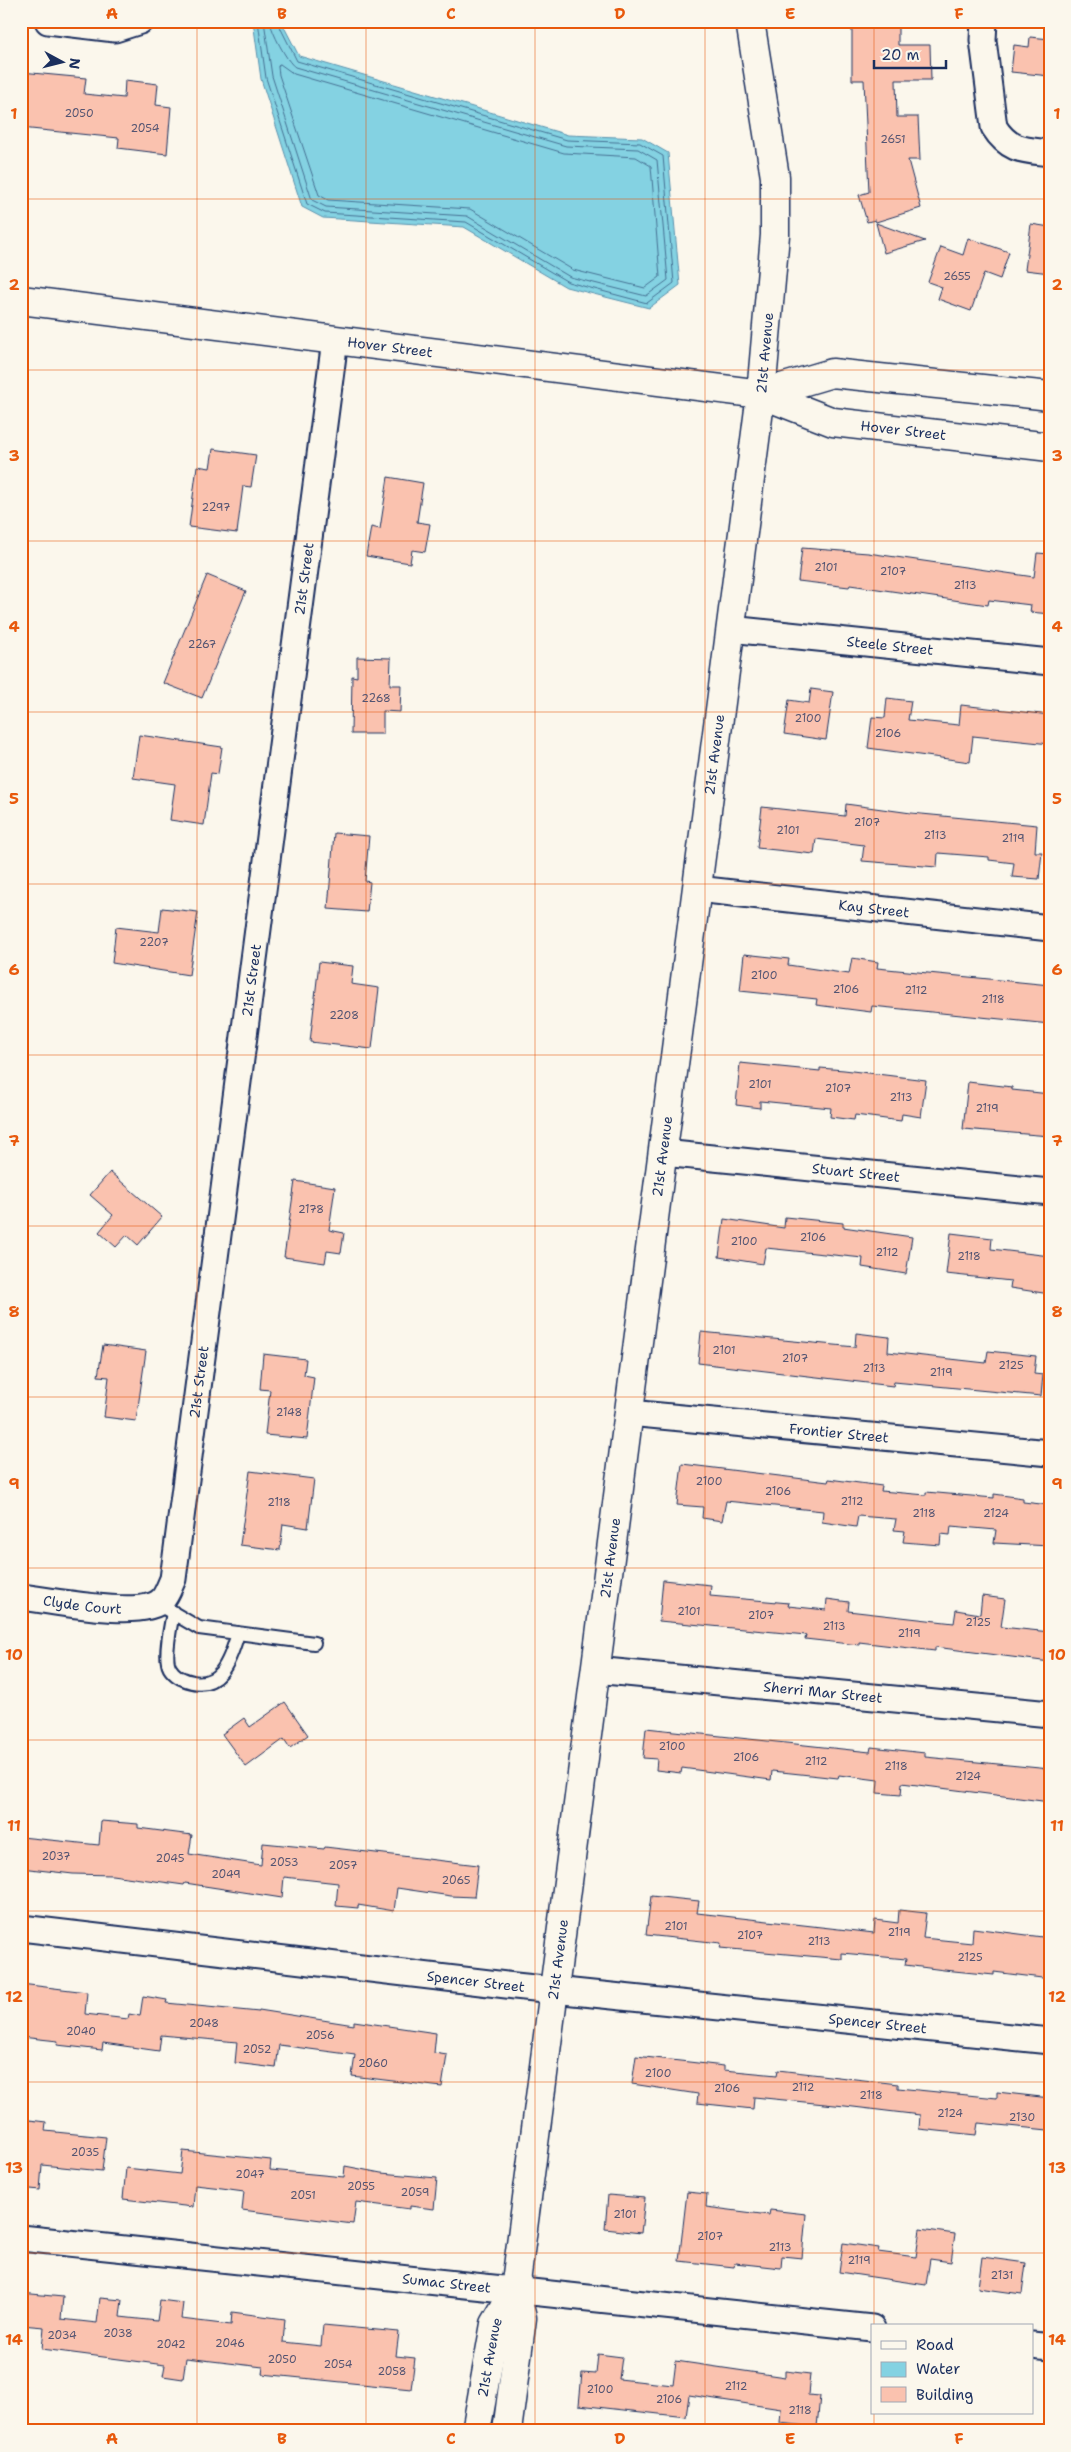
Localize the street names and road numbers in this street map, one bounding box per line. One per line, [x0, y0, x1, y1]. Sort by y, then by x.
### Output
street label: 21st Avenue [752, 311, 777, 394]
street label: Hover Street [346, 333, 434, 361]
street label: Hover Street [860, 416, 947, 444]
street label: 21st Street [290, 541, 317, 616]
street label: Steele Street [846, 632, 934, 659]
street label: 21st Avenue [700, 713, 728, 796]
street label: Kay Street [838, 896, 910, 921]
street label: 21st Street [238, 943, 265, 1018]
street label: 21st Avenue [648, 1115, 676, 1198]
street label: Stuart Street [811, 1159, 901, 1186]
street label: 21st Street [185, 1345, 212, 1419]
street label: Frontier Street [788, 1419, 890, 1447]
street label: 21st Avenue [596, 1516, 624, 1600]
street label: Clyde Court [42, 1591, 122, 1618]
street label: Sherri Mar Street [763, 1677, 883, 1707]
street label: 21st Avenue [544, 1918, 572, 2001]
street label: Spencer Street [426, 1967, 526, 1996]
street label: Spencer Street [828, 2009, 928, 2037]
street label: Sumac Street [401, 2269, 492, 2297]
street label: 21st Avenue [473, 2313, 506, 2399]

